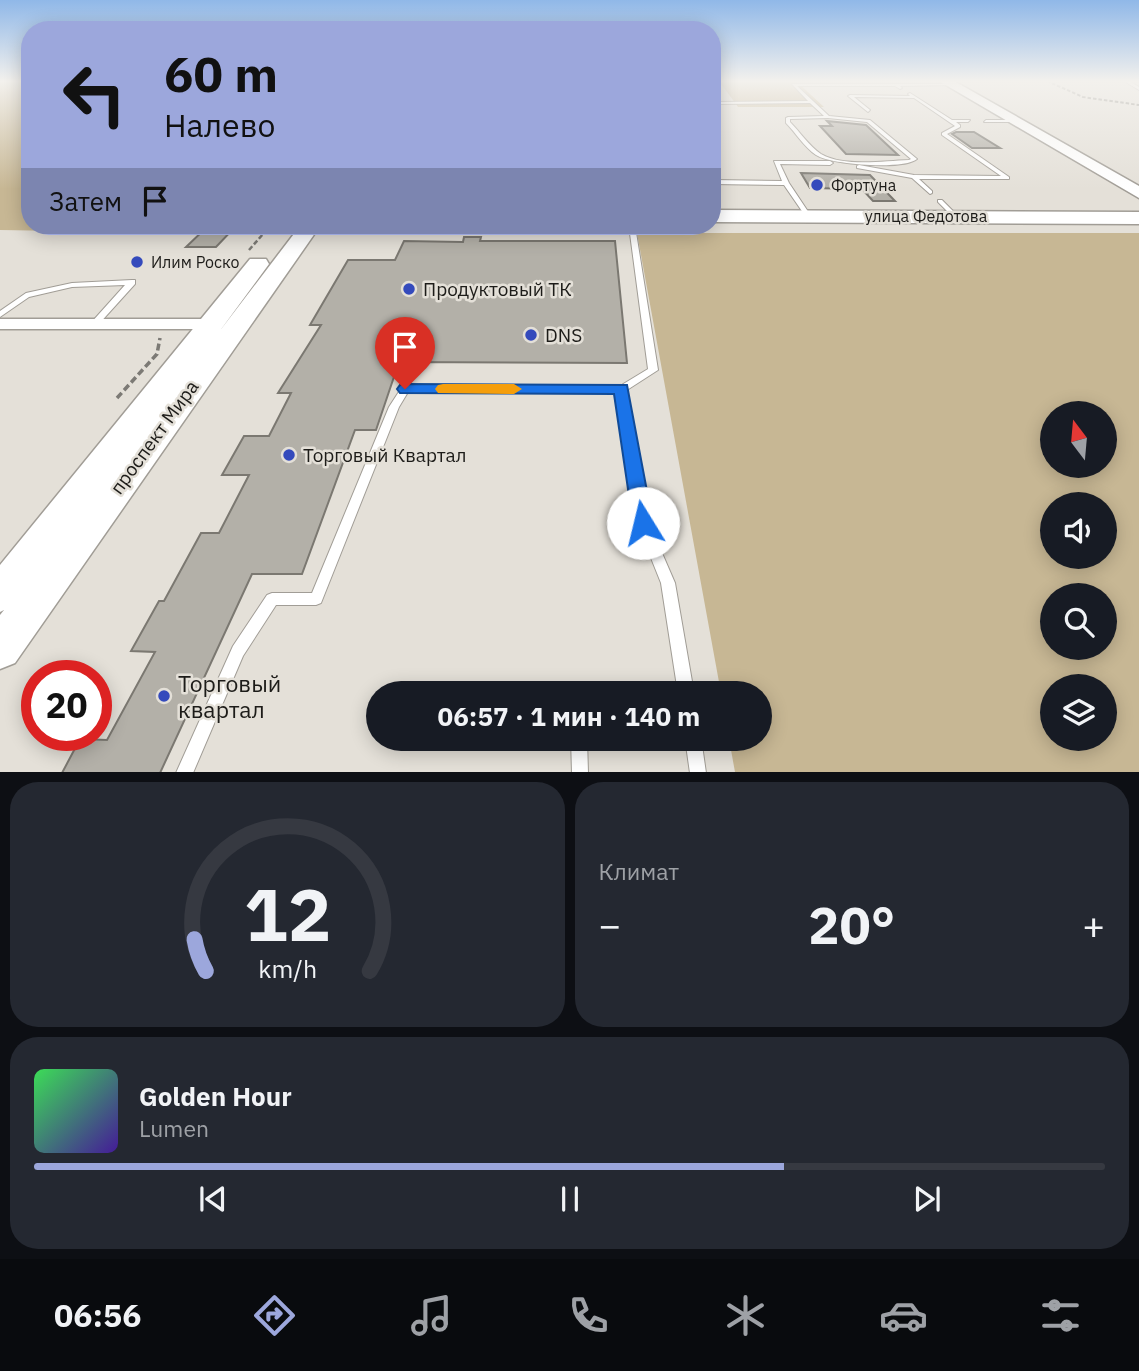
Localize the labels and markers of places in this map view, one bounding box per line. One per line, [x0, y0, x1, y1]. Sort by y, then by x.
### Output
place label: Фортуна [831, 175, 897, 195]
marker: Фортуна [809, 177, 825, 193]
place label: Илим Роско [151, 252, 240, 272]
marker: Илим Роско [129, 254, 145, 270]
place label: Продуктовый ТК [423, 277, 572, 301]
marker: Продуктовый ТК [401, 281, 417, 297]
pin [375, 317, 435, 389]
place label: DNS [545, 323, 582, 347]
marker: DNS [523, 327, 539, 343]
place label: Торговый Квартал [303, 443, 466, 467]
marker: Торговый Квартал [281, 447, 297, 463]
place label: Торговый квартал [178, 668, 281, 724]
marker: Торговый квартал [156, 688, 172, 704]

